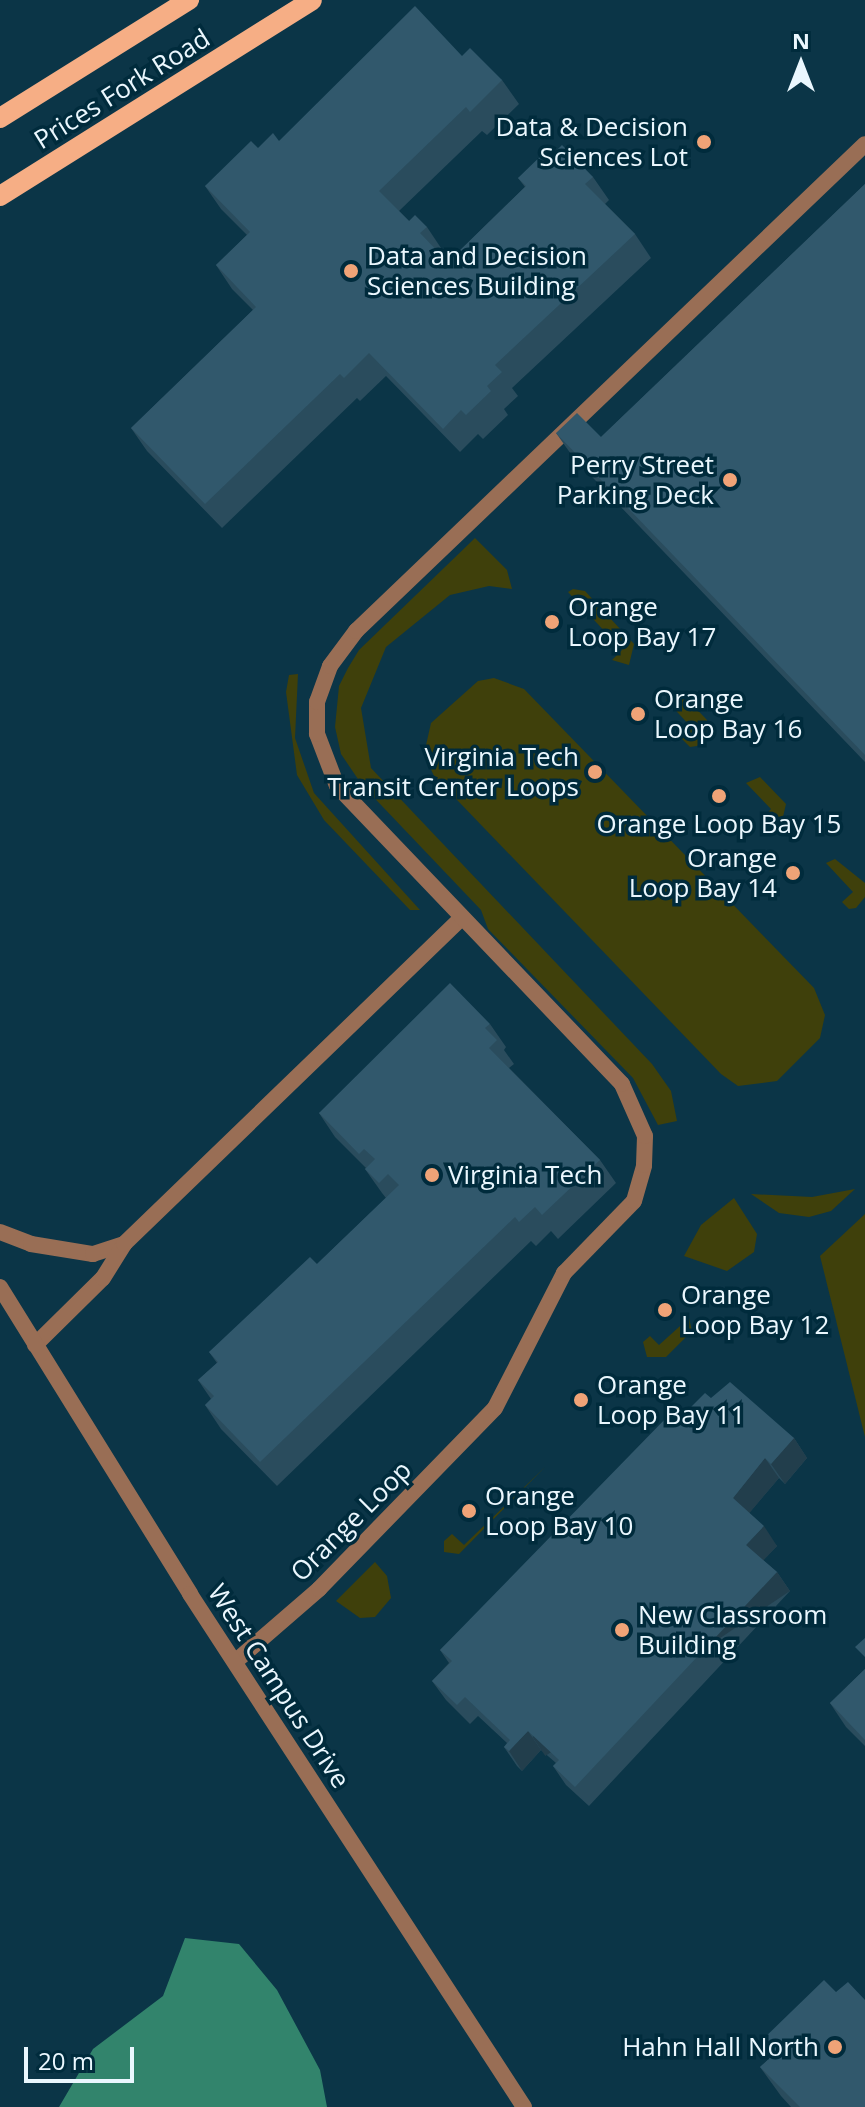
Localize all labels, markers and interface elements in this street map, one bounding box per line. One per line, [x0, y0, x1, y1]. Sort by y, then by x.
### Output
street label: Prices Fork Road [28, 22, 216, 156]
north arrow [761, 24, 841, 104]
text: N [792, 25, 810, 55]
place label: Data & Decision Sciences Lot [496, 111, 688, 172]
marker: Data & Decision Sciences Lot [695, 133, 713, 151]
place label: Data and Decision Sciences Building [367, 240, 587, 302]
marker: Data and Decision Sciences Building [342, 262, 360, 280]
place label: Perry Street Parking Deck [557, 449, 714, 510]
marker: Perry Street Parking Deck [721, 471, 739, 489]
place label: Orange Loop Bay 17 [568, 591, 716, 652]
marker: Orange Loop Bay 17 [543, 613, 561, 631]
place label: Orange Loop Bay 16 [654, 683, 802, 744]
marker: Orange Loop Bay 16 [629, 705, 647, 723]
place label: Virginia Tech Transit Center Loops [327, 741, 579, 802]
marker: Virginia Tech Transit Center Loops [586, 763, 604, 781]
marker: Orange Loop Bay 15 [710, 787, 728, 805]
place label: Orange Loop Bay 15 [597, 808, 841, 840]
place label: Orange Loop Bay 14 [629, 842, 777, 904]
marker: Orange Loop Bay 14 [784, 864, 802, 882]
place label: Virginia Tech [448, 1159, 602, 1191]
marker: Virginia Tech [423, 1166, 441, 1184]
place label: Orange Loop Bay 12 [681, 1279, 829, 1340]
marker: Orange Loop Bay 12 [656, 1301, 674, 1319]
place label: Orange Loop Bay 11 [597, 1369, 745, 1430]
marker: Orange Loop Bay 11 [572, 1391, 590, 1409]
street label: Orange Loop [284, 1454, 418, 1588]
place label: Orange Loop Bay 10 [485, 1480, 633, 1542]
marker: Orange Loop Bay 10 [460, 1502, 478, 1520]
street label: West Campus Drive [201, 1578, 357, 1794]
place label: New Classroom Building [638, 1599, 827, 1660]
marker: New Classroom Building [613, 1621, 631, 1639]
scale bar [28, 2031, 138, 2081]
place label: Hahn Hall North [622, 2031, 819, 2063]
marker: Hahn Hall North [826, 2038, 844, 2056]
text: 20 m [38, 2044, 94, 2077]

